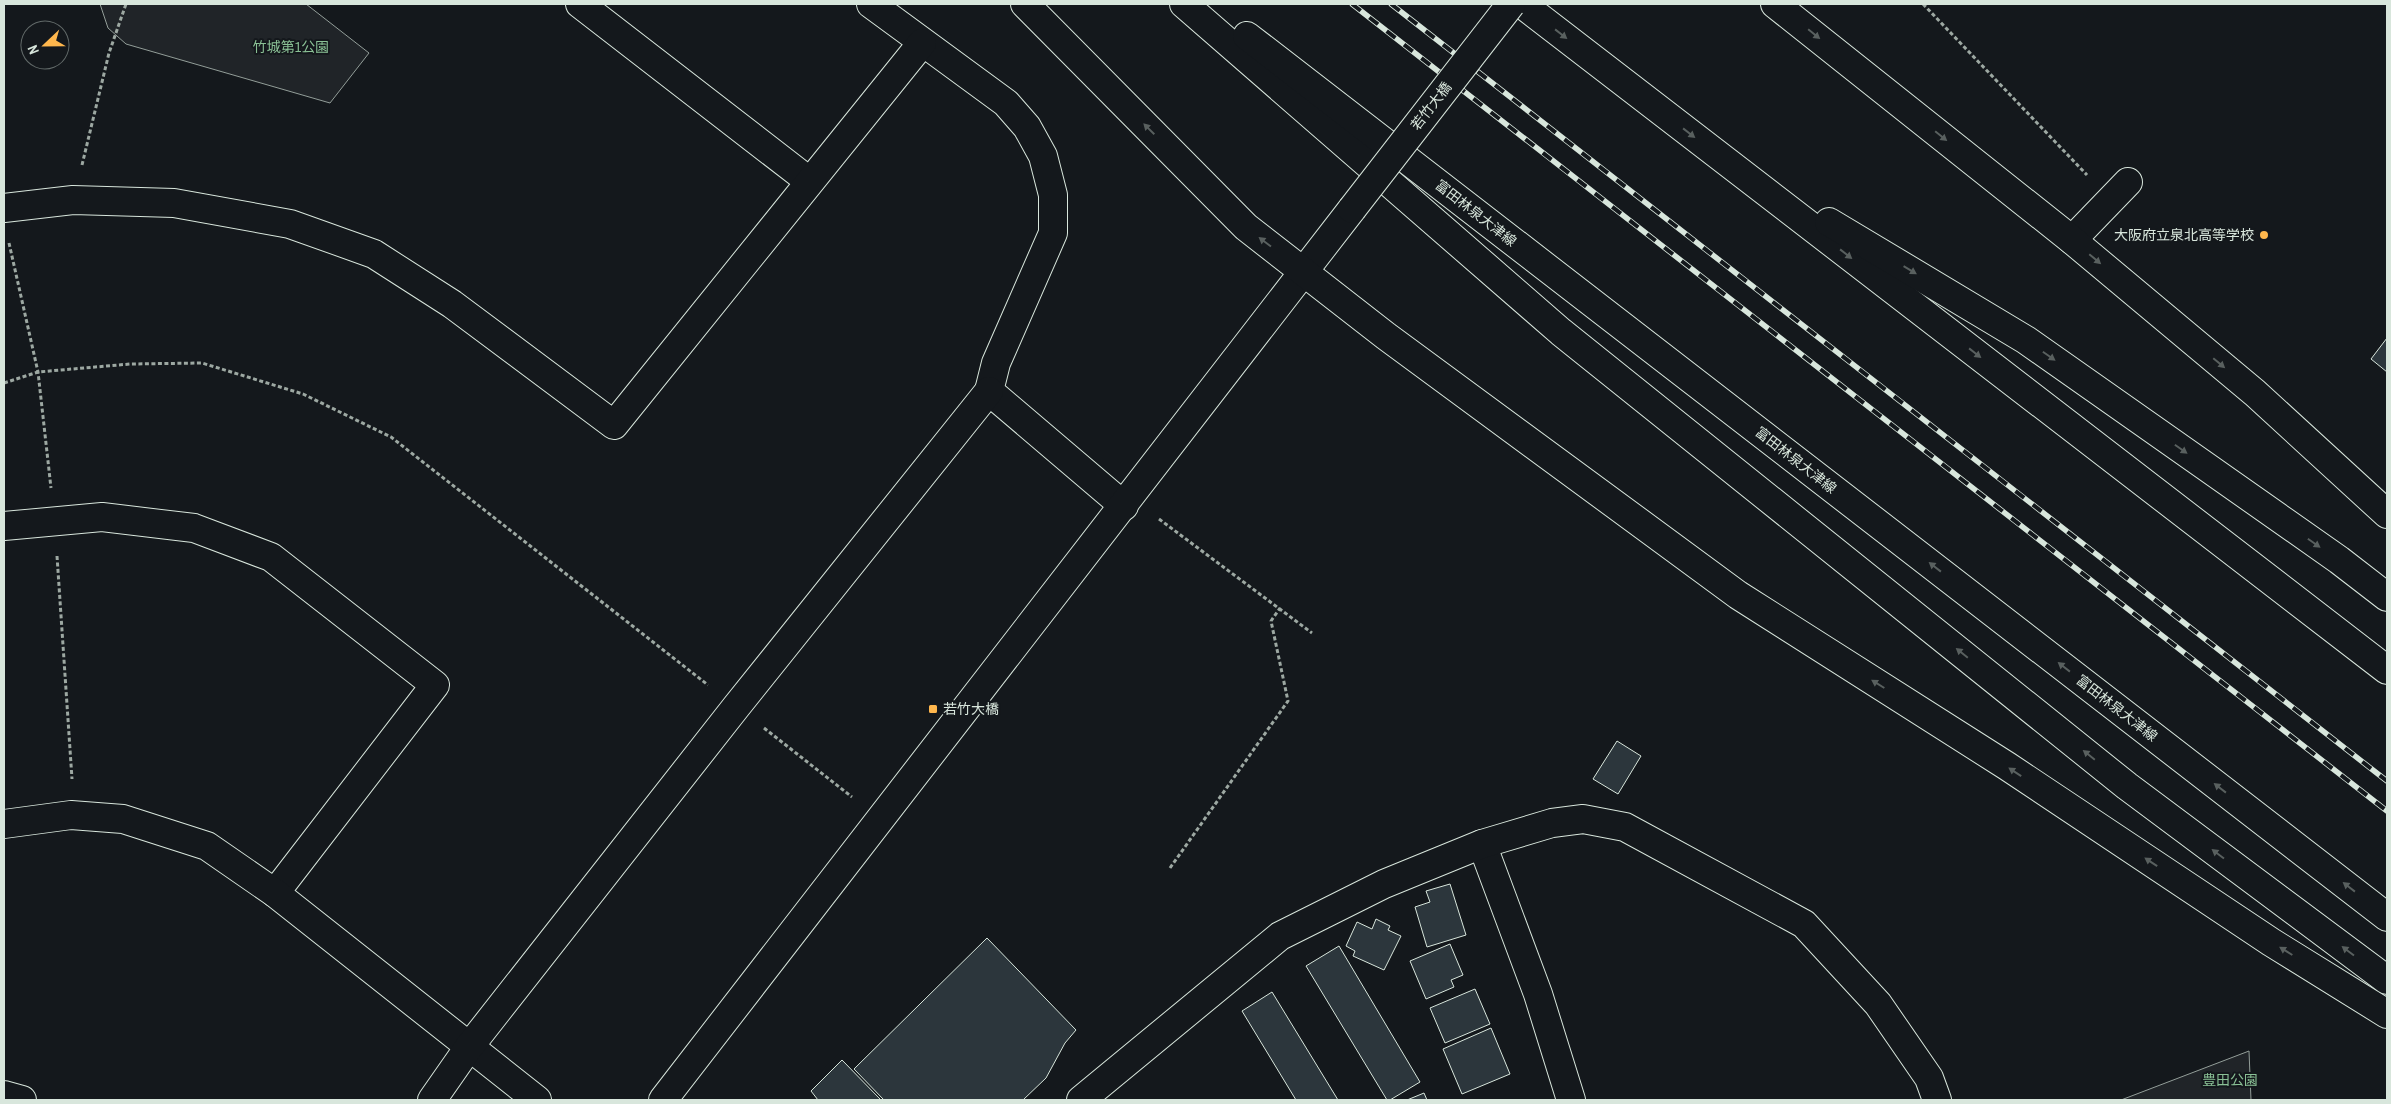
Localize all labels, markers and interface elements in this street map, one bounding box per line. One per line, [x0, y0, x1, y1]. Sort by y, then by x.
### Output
north arrow [20, 20, 70, 70]
one-way arrow [1554, 28, 1567, 39]
one-way arrow [1807, 29, 1820, 40]
park label: 竹城第1公園 [253, 38, 329, 56]
text: N [23, 43, 43, 57]
street label: 若竹大橋 [1407, 78, 1455, 134]
one-way arrow [1143, 123, 1155, 135]
one-way arrow [1682, 128, 1696, 138]
one-way arrow [1934, 130, 1947, 141]
street label: 富田林泉大津線 [1432, 176, 1520, 250]
place label: 大阪府立泉北高等学校 [2114, 226, 2254, 244]
marker: 大阪府立泉北高等学校 [2258, 229, 2270, 241]
one-way arrow [1258, 237, 1272, 247]
one-way arrow [1839, 248, 1852, 259]
one-way arrow [2088, 254, 2101, 265]
one-way arrow [1904, 266, 1917, 275]
one-way arrow [1968, 347, 1981, 358]
one-way arrow [2042, 350, 2055, 360]
one-way arrow [2213, 358, 2226, 369]
street label: 富田林泉大津線 [1752, 423, 1840, 497]
one-way arrow [2175, 444, 2188, 454]
one-way arrow [2307, 538, 2321, 548]
one-way arrow [1929, 562, 1942, 573]
one-way arrow [1956, 648, 1969, 659]
one-way arrow [2057, 662, 2071, 672]
street label: 富田林泉大津線 [2073, 671, 2161, 745]
one-way arrow [1872, 680, 1885, 689]
place label: 若竹大橋 [943, 700, 999, 718]
marker: 若竹大橋 [927, 703, 939, 715]
one-way arrow [2082, 750, 2095, 761]
one-way arrow [2009, 767, 2022, 776]
one-way arrow [2214, 782, 2227, 793]
one-way arrow [2212, 848, 2225, 859]
one-way arrow [2144, 857, 2157, 867]
one-way arrow [2342, 882, 2356, 892]
one-way arrow [2341, 946, 2355, 956]
one-way arrow [2280, 947, 2293, 956]
park label: 豊田公園 [2202, 1071, 2258, 1089]

